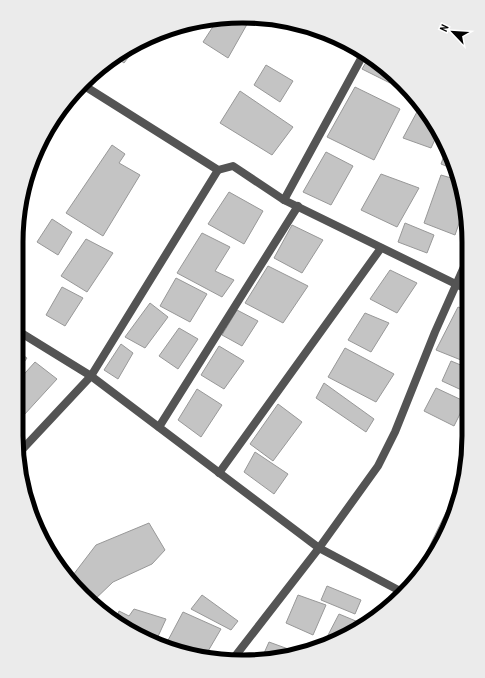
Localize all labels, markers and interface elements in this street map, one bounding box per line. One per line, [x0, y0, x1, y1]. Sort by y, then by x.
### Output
north arrow [433, 12, 473, 52]
text: N [436, 22, 452, 34]

